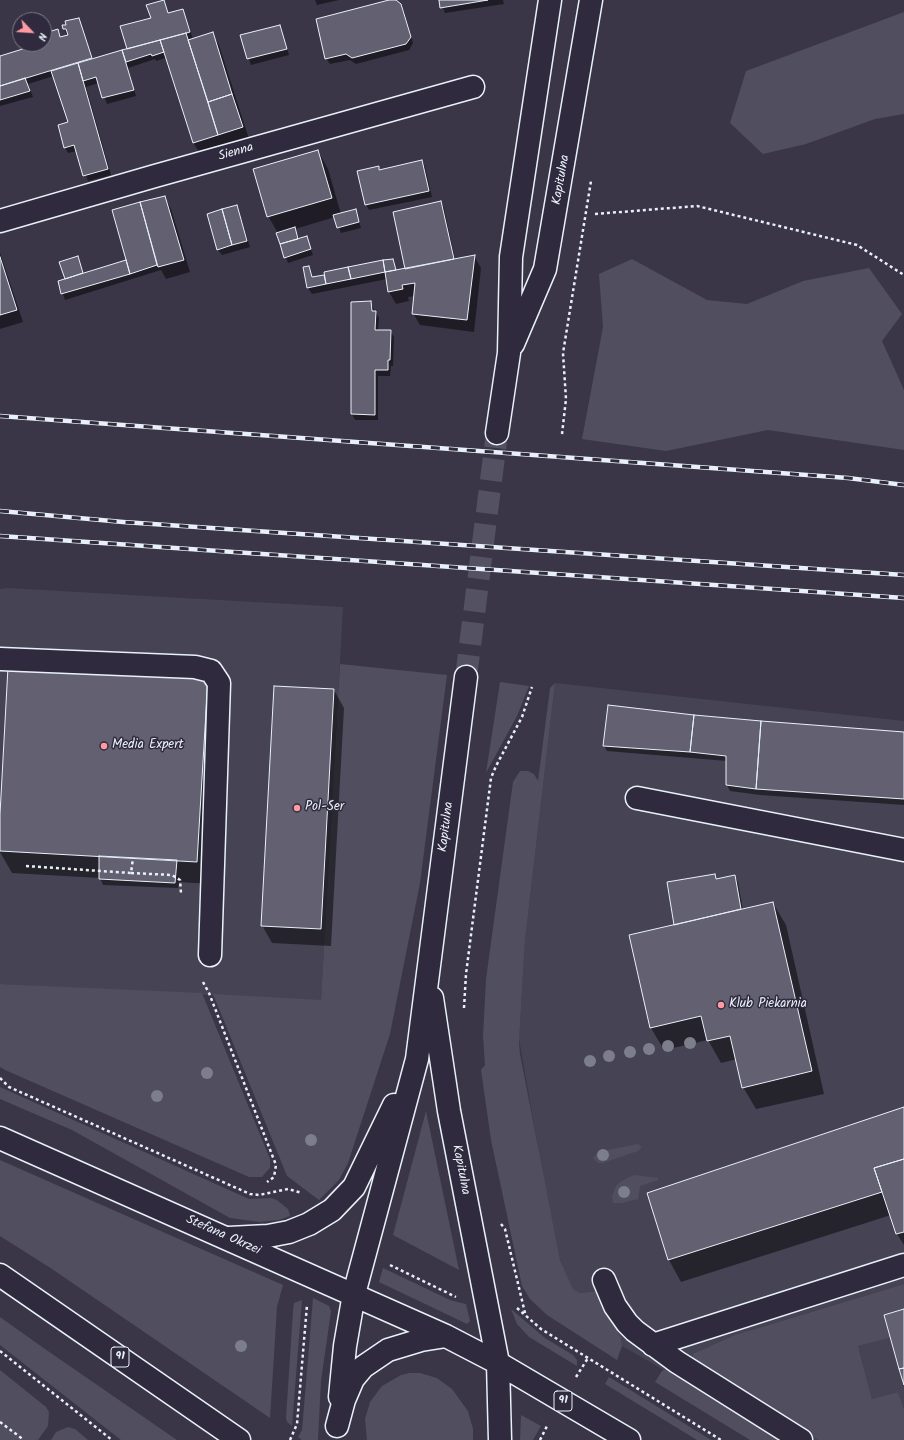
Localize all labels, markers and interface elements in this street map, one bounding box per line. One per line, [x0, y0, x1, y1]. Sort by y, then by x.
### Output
north arrow [12, 12, 52, 52]
text: N [32, 30, 52, 44]
street label: Sienna [217, 141, 255, 165]
street label: Kapitulna [550, 154, 574, 206]
place label: Media Expert [112, 738, 184, 754]
marker: Media Expert [99, 741, 109, 751]
place label: Pol-Ser [305, 800, 344, 816]
street label: Kapitulna [436, 801, 458, 853]
marker: Pol-Ser [292, 803, 302, 813]
place label: Klub Piekarnia [729, 997, 807, 1013]
marker: Klub Piekarnia [716, 1000, 726, 1010]
street label: Kapitulna [448, 1144, 472, 1196]
street label: Stefana Okrzei [183, 1213, 263, 1259]
road number: 91 [111, 1347, 129, 1367]
road number: 91 [554, 1391, 572, 1411]

